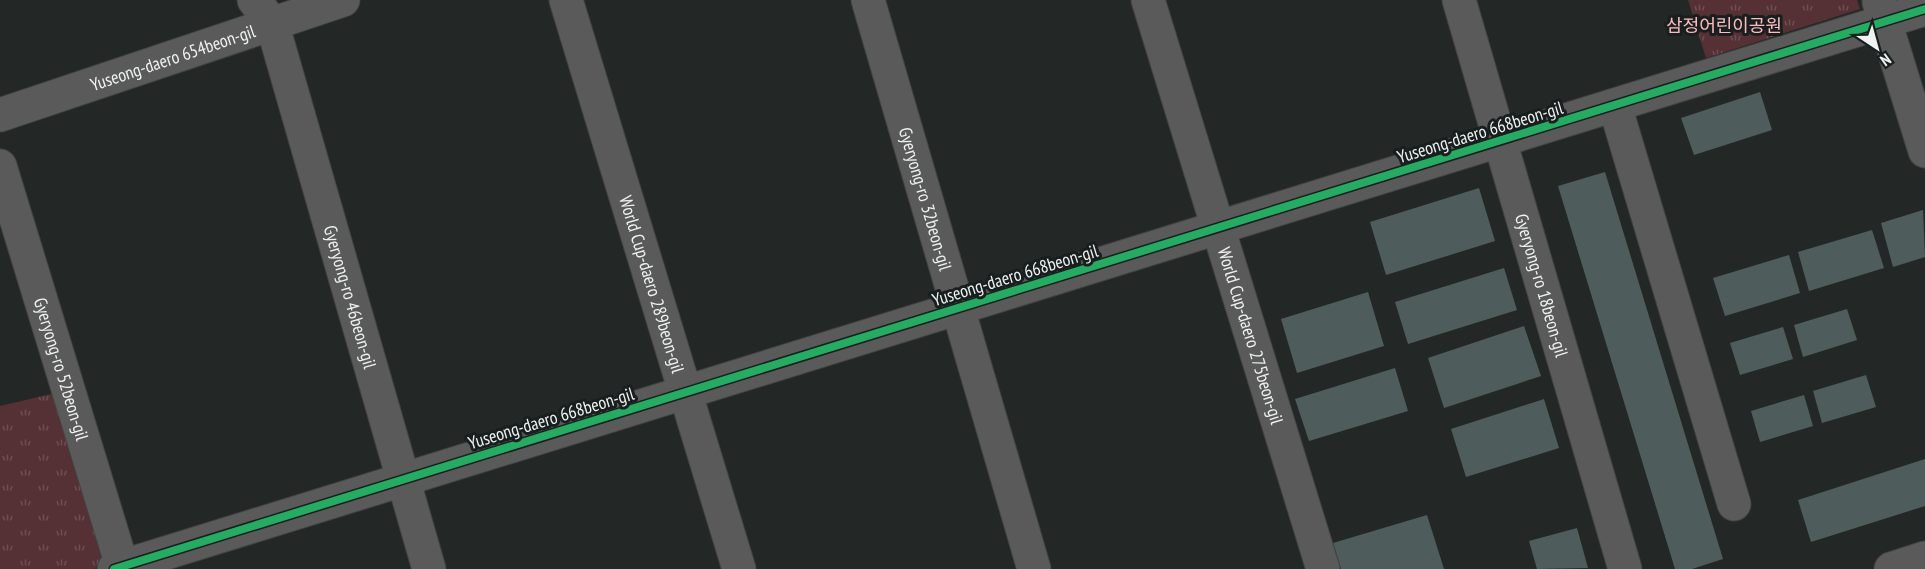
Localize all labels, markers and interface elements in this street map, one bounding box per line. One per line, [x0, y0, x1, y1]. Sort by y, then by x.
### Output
park label: 삼정어린이공원 [1666, 14, 1782, 37]
north arrow [1847, 18, 1907, 78]
street label: Yuseong-daero 654beon-gil [87, 19, 259, 95]
text: N [1876, 50, 1895, 71]
street label: Yuseong-daero 668beon-gil [1394, 96, 1566, 168]
street label: Gyeryong-ro 32beon-gil [894, 124, 958, 274]
street label: World Cup-daero 289beon-gil [615, 193, 690, 376]
street label: Gyeryong-ro 18beon-gil [1510, 211, 1574, 360]
street label: Gyeryong-ro 46beon-gil [319, 222, 382, 372]
street label: Yuseong-daero 668beon-gil [929, 239, 1101, 311]
street label: World Cup-daero 275beon-gil [1213, 244, 1289, 428]
street label: Gyeryong-ro 52beon-gil [29, 295, 95, 444]
street label: Yuseong-daero 668beon-gil [465, 382, 637, 454]

